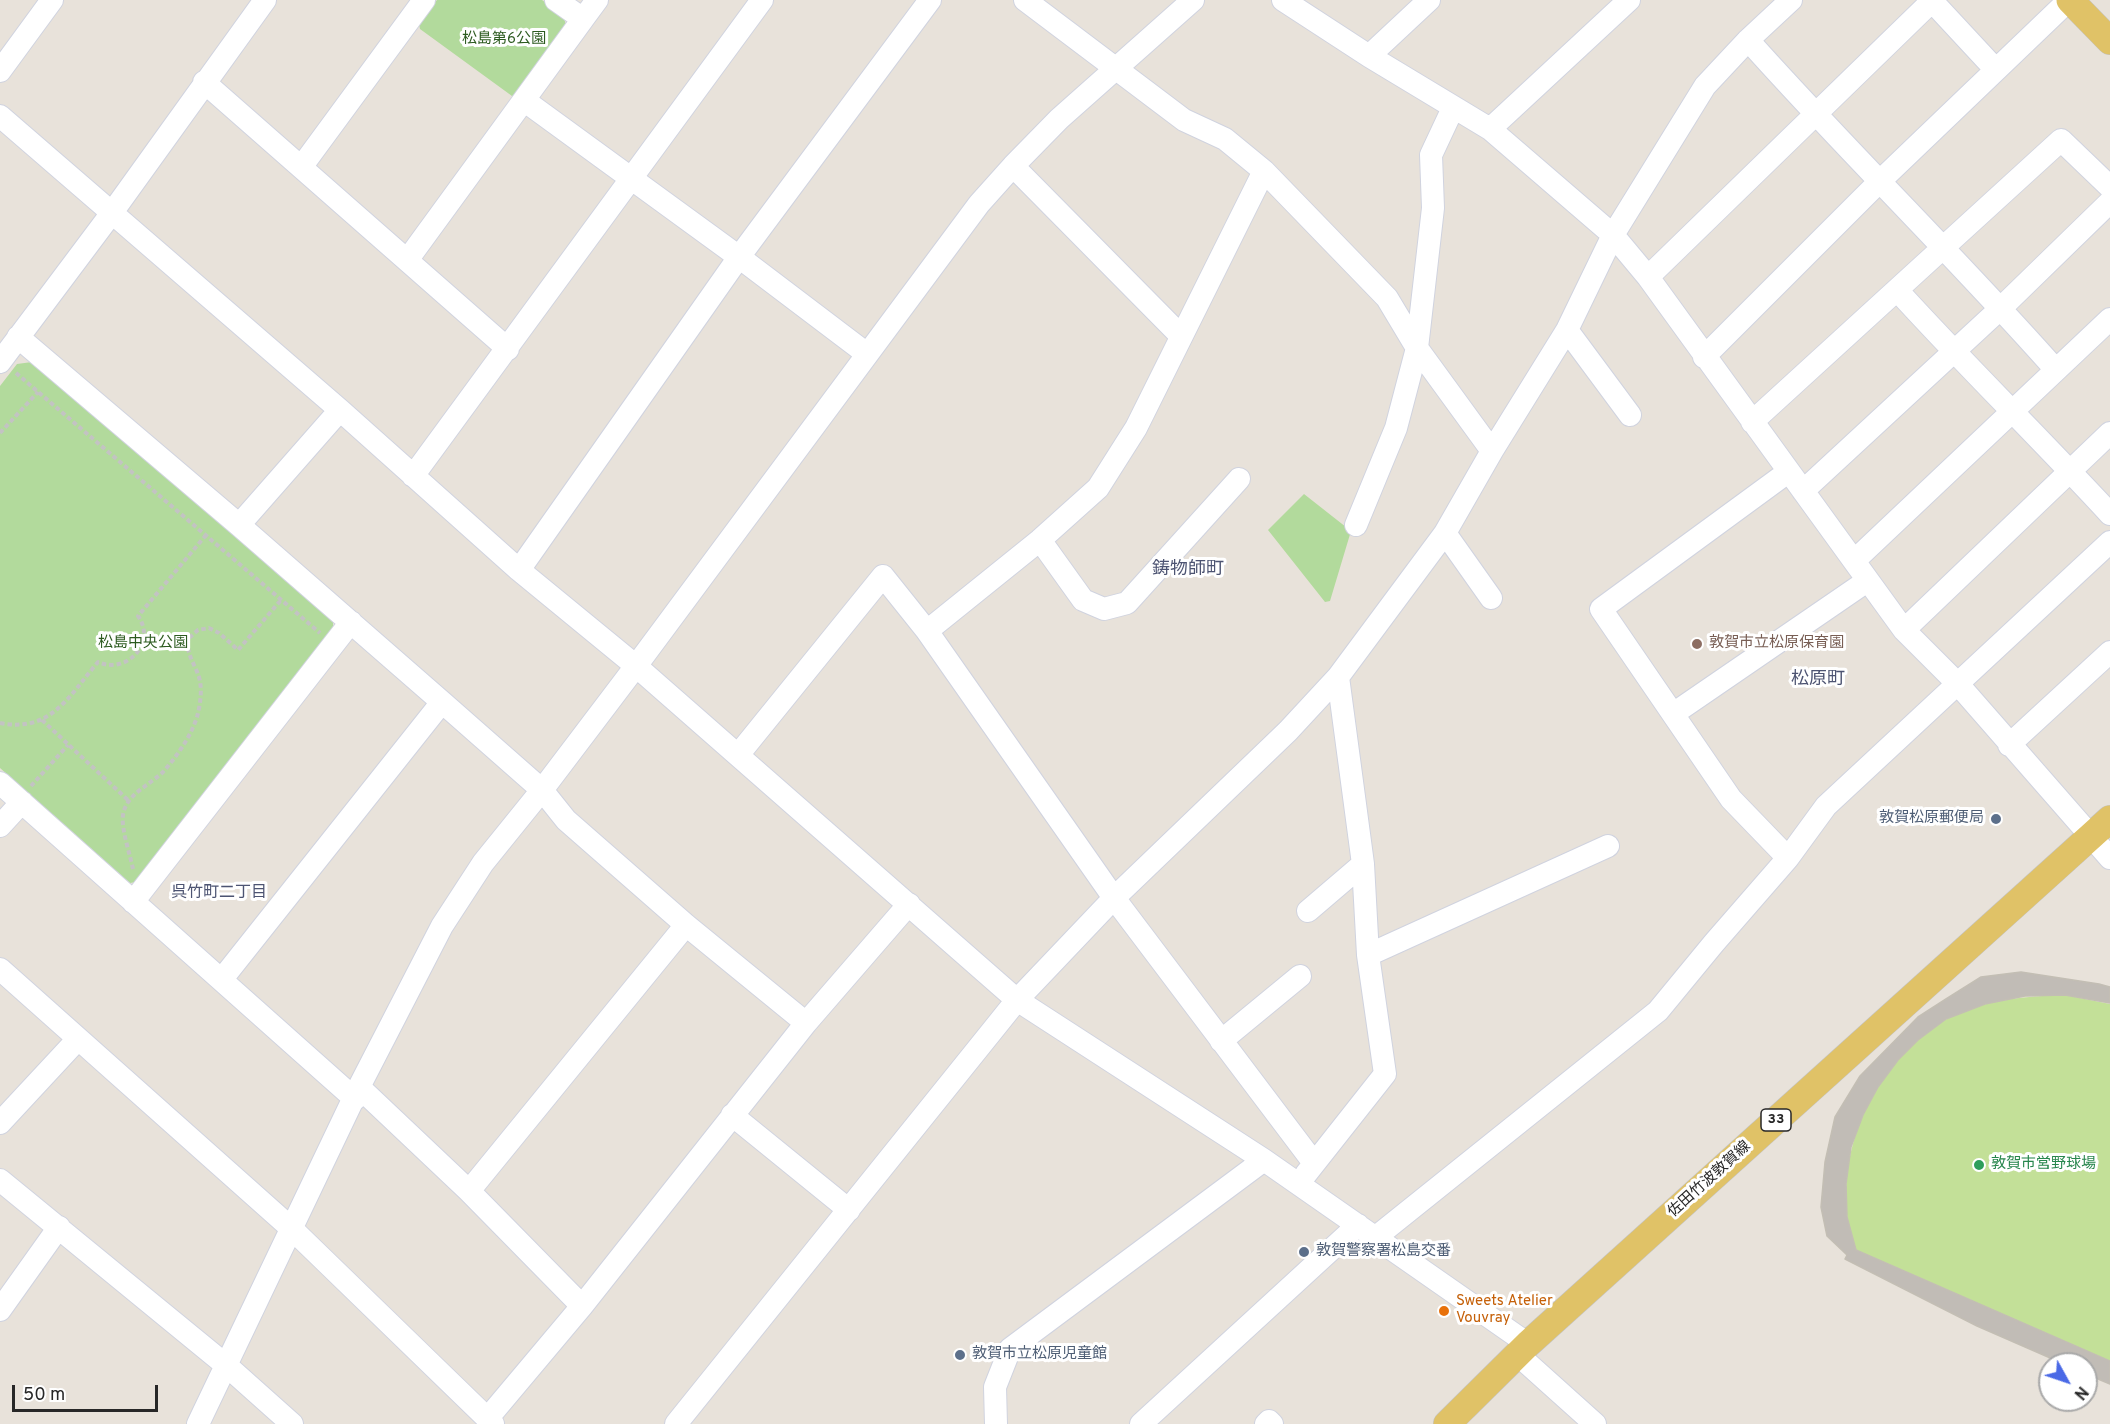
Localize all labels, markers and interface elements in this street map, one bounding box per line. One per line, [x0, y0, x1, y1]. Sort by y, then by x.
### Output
park label: 松島第6公園 [462, 31, 546, 49]
district label: 鋳物師町 [1152, 559, 1224, 581]
park label: 松島中央公園 [98, 635, 188, 653]
place label: 敦賀市立松原保育園 [1709, 635, 1844, 653]
marker: 敦賀市立松原保育園 [1690, 637, 1704, 651]
district label: 松原町 [1791, 669, 1845, 691]
place label: 敦賀松原郵便局 [1879, 810, 1984, 828]
marker: 敦賀松原郵便局 [1989, 812, 2003, 826]
district label: 呉竹町二丁目 [171, 884, 267, 904]
road number: 33 [1761, 1109, 1791, 1131]
street label: 佐田竹波敦賀線 [1665, 1138, 1755, 1222]
place label: 敦賀市営野球場 [1991, 1156, 2096, 1174]
marker: 敦賀市営野球場 [1972, 1158, 1986, 1172]
place label: 敦賀警察署松島交番 [1316, 1243, 1451, 1261]
marker: 敦賀警察署松島交番 [1297, 1245, 1311, 1259]
place label: Sweets Atelier Vouvray [1456, 1293, 1553, 1328]
marker: Sweets Atelier Vouvray [1437, 1304, 1451, 1318]
place label: 敦賀市立松原児童館 [972, 1346, 1107, 1364]
marker: 敦賀市立松原児童館 [953, 1348, 967, 1362]
north arrow [2038, 1352, 2098, 1412]
scale bar [15, 1373, 160, 1411]
text: N [2069, 1381, 2092, 1403]
text: 50 m [23, 1384, 65, 1407]

